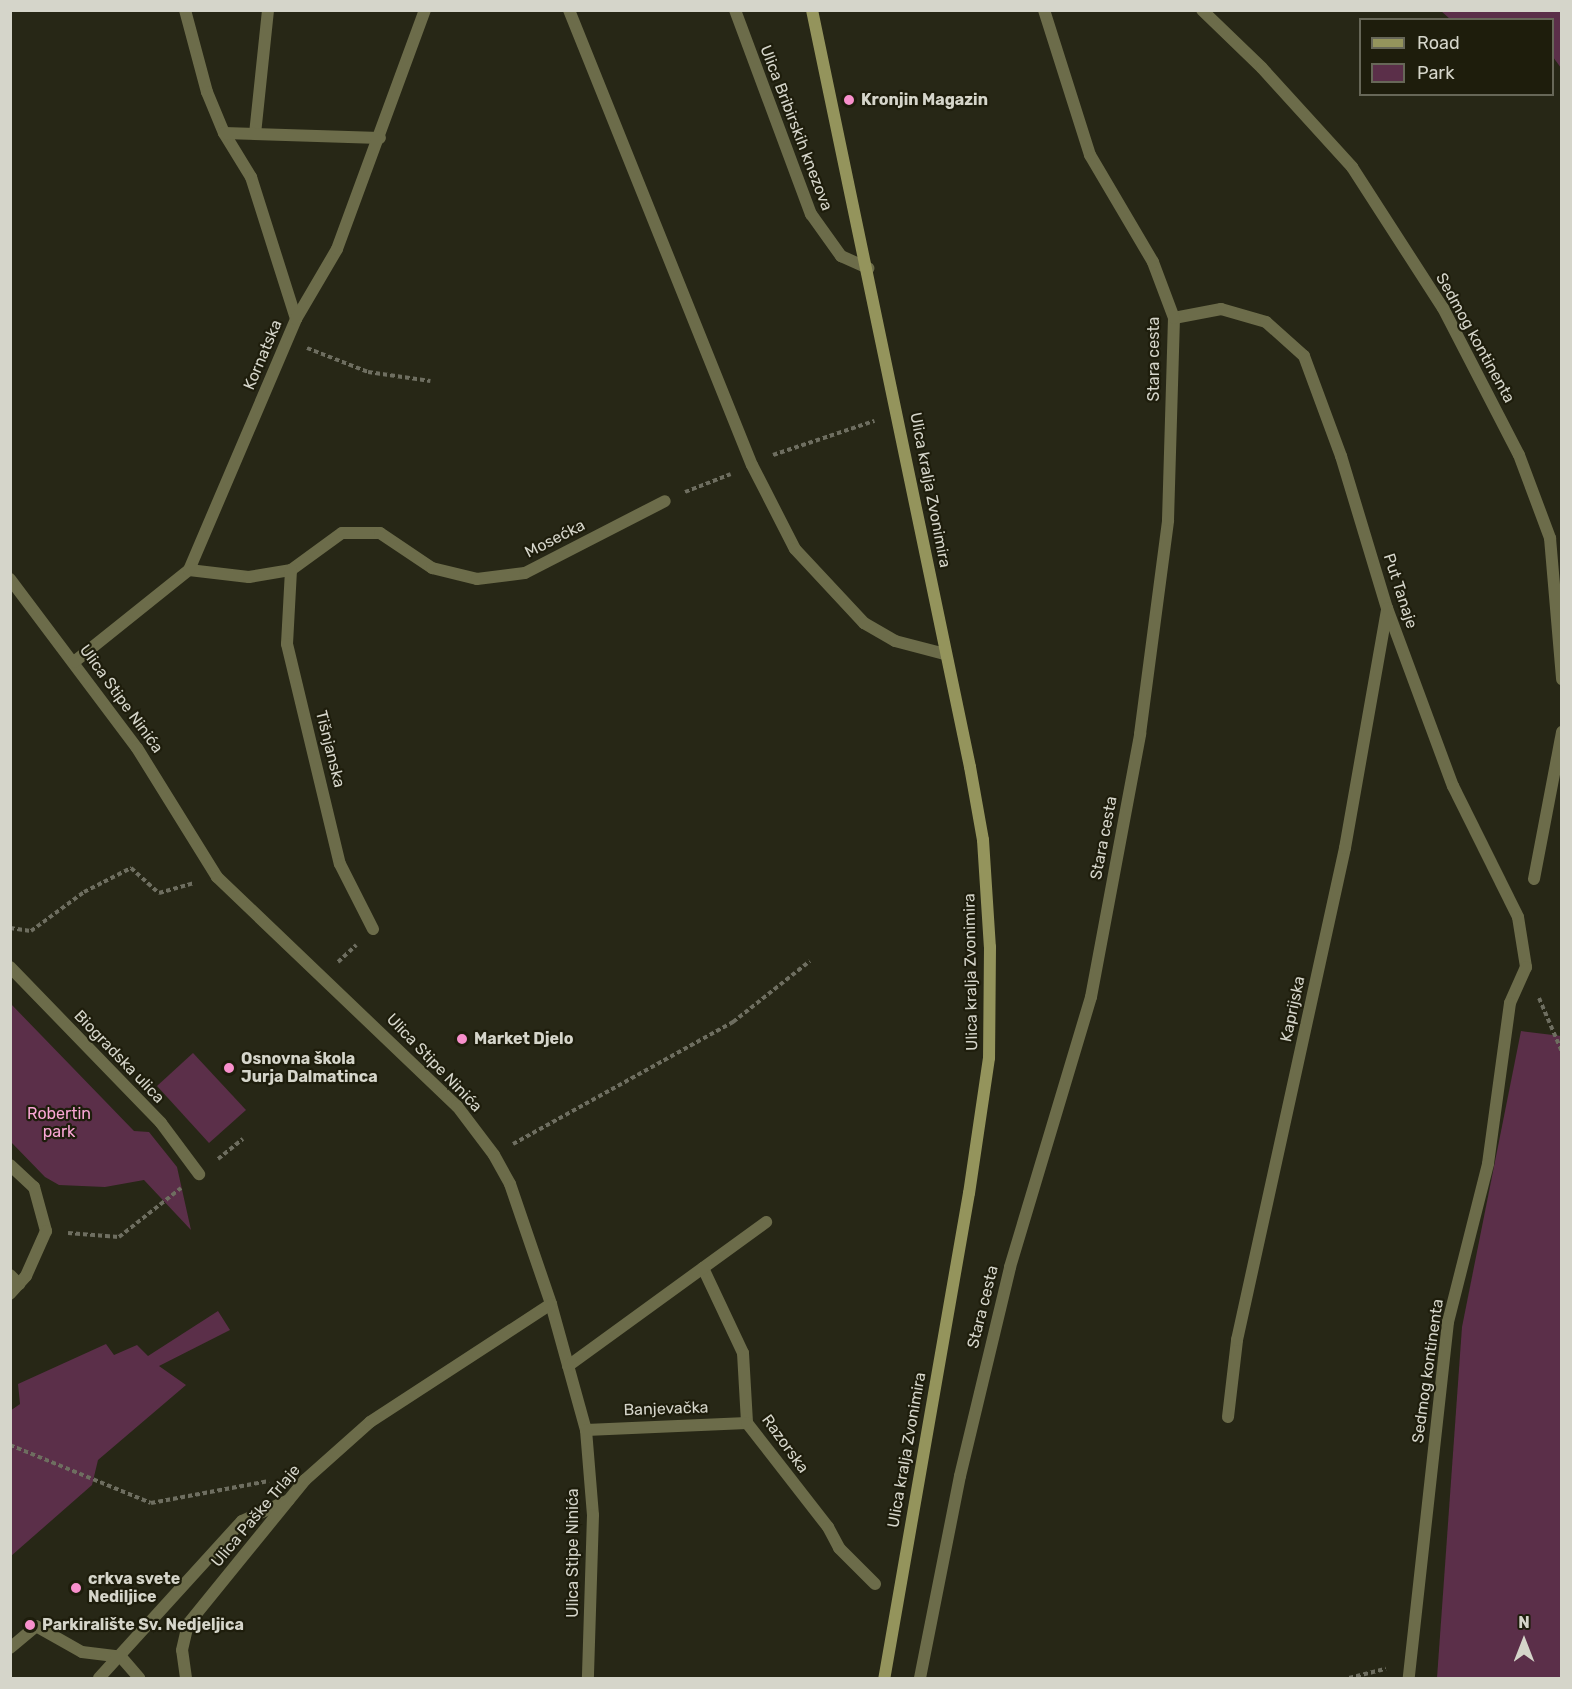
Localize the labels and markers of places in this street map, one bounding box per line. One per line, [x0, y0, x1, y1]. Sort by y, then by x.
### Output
place label: Kronjin Magazin [861, 90, 988, 110]
marker: Kronjin Magazin [842, 93, 856, 107]
place label: Market Djelo [474, 1029, 573, 1049]
marker: Market Djelo [455, 1032, 469, 1046]
place label: Osnovna škola Jurja Dalmatinca [241, 1049, 378, 1087]
marker: Osnovna škola Jurja Dalmatinca [222, 1061, 236, 1075]
place label: crkva svete Nediljice [88, 1569, 180, 1607]
marker: crkva svete Nediljice [69, 1581, 83, 1595]
place label: Parkiralište Sv. Nedjeljica [42, 1615, 244, 1635]
marker: Parkiralište Sv. Nedjeljica [23, 1618, 37, 1632]

